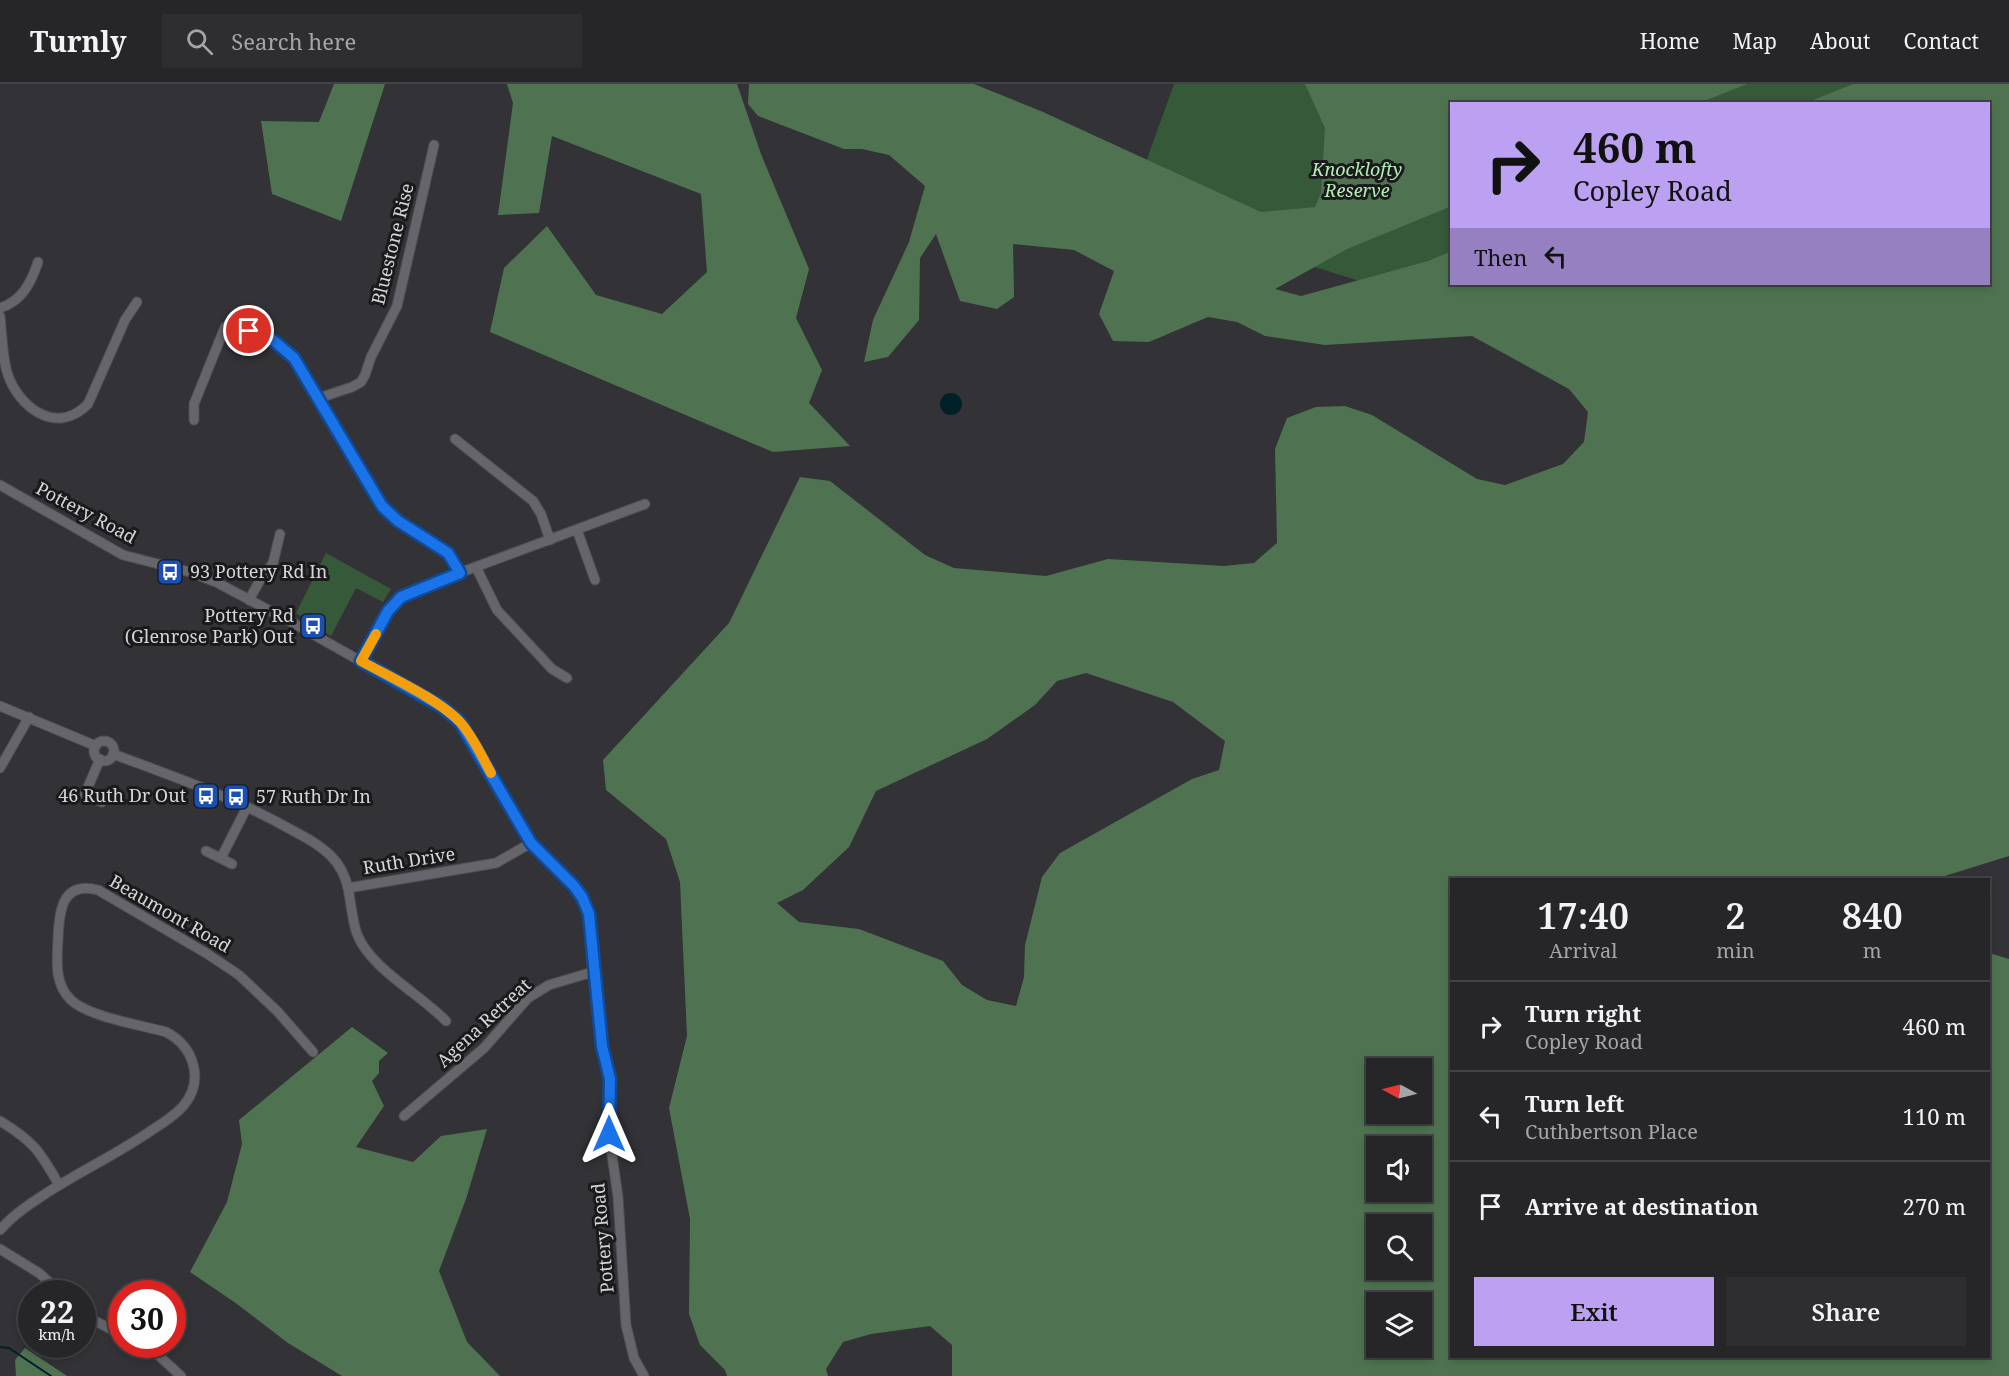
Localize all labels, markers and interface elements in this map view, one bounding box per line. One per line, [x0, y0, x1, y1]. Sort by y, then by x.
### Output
search box [162, 14, 582, 68]
text: Turnly [30, 22, 126, 60]
icon: search [183, 25, 216, 58]
text: Search here [231, 26, 356, 56]
text: Home [1640, 27, 1700, 55]
text: Map [1733, 27, 1777, 55]
text: About [1810, 27, 1871, 55]
text: Contact [1904, 27, 1979, 55]
text: 460 m [1573, 118, 1697, 175]
icon: right [1474, 126, 1552, 204]
park label: Knocklofty Reserve [1311, 157, 1402, 202]
text: Copley Road [1573, 172, 1732, 209]
street label: Bluestone Rise [365, 180, 419, 307]
icon: left [1539, 240, 1572, 273]
text: Then [1474, 242, 1527, 272]
pin [223, 305, 274, 356]
icon: arrive [232, 314, 265, 347]
street label: Pottery Road [32, 476, 141, 549]
bus stop icon: 93 Pottery Rd In [155, 557, 185, 587]
place label: 93 Pottery Rd In [190, 559, 328, 583]
place label: Pottery Rd (Glenrose Park) Out [125, 603, 294, 648]
bus stop icon: Pottery Rd (Glenrose Park) Out [298, 611, 328, 641]
bus stop icon: 46 Ruth Dr Out [191, 781, 221, 811]
bus stop icon: 57 Ruth Dr In [221, 782, 251, 812]
place label: 46 Ruth Dr Out [58, 783, 186, 807]
place label: 57 Ruth Dr In [256, 784, 371, 808]
street label: Ruth Drive [361, 841, 457, 879]
street label: Beaumont Road [105, 869, 236, 958]
text: 17:40 [1537, 891, 1629, 940]
text: 2 [1725, 891, 1746, 940]
text: 840 [1842, 891, 1903, 940]
text: Arrival [1549, 937, 1617, 964]
text: min [1716, 937, 1755, 964]
text: m [1863, 937, 1882, 964]
street label: Agena Retreat [431, 972, 536, 1072]
text: Turn right [1525, 998, 1641, 1028]
icon: right [1474, 1010, 1507, 1043]
text: 460 m [1903, 1011, 1966, 1041]
text: Copley Road [1525, 1028, 1643, 1055]
north arrow [1366, 1058, 1432, 1124]
map controls [1366, 1058, 1432, 1358]
text: Turn left [1525, 1088, 1624, 1118]
icon: left [1474, 1100, 1507, 1133]
text: 110 m [1903, 1101, 1966, 1131]
position arrow [577, 1102, 641, 1166]
text: Cuthbertson Place [1525, 1118, 1698, 1145]
button: sound [1366, 1136, 1432, 1202]
street label: Pottery Road [585, 1182, 619, 1294]
icon: arrive [1474, 1190, 1507, 1223]
text: Arrive at destination [1525, 1191, 1759, 1221]
text: 270 m [1903, 1191, 1966, 1221]
button: search [1366, 1214, 1432, 1280]
button: Exit [1474, 1277, 1714, 1346]
button: Share [1726, 1277, 1966, 1346]
speed limit sign: 30 [108, 1280, 186, 1358]
text: 22 [40, 1291, 74, 1332]
button: layers [1366, 1292, 1432, 1358]
text: km/h [39, 1324, 75, 1344]

